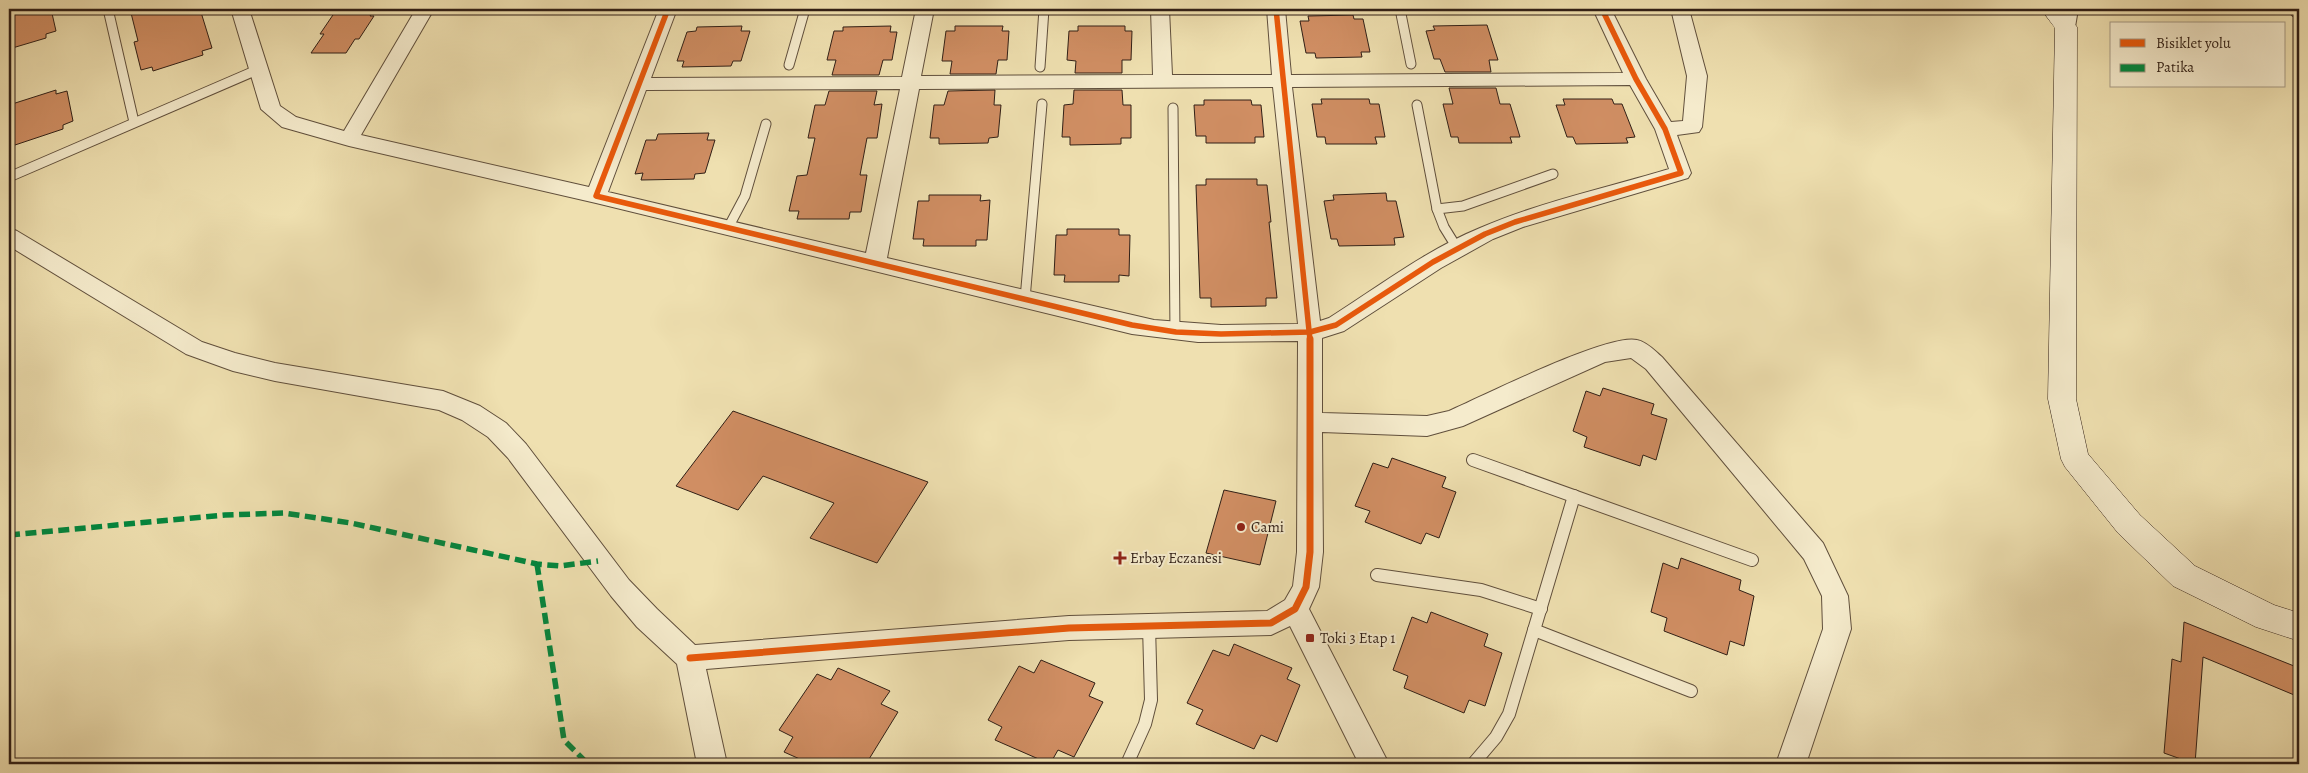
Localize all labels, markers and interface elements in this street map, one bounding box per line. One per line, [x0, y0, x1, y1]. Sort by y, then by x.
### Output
legend [2110, 22, 2286, 88]
text: Bisiklet yolu [2156, 33, 2232, 53]
text: Patika [2156, 57, 2194, 77]
place label: Cami [1251, 517, 1284, 537]
marker: Cami [1235, 521, 1247, 533]
place label: Erbay Eczanesi [1130, 548, 1222, 568]
marker: Erbay Eczanesi [1114, 552, 1126, 564]
place label: Toki 3 Etap 1 [1320, 628, 1395, 648]
marker: Toki 3 Etap 1 [1304, 632, 1316, 644]

